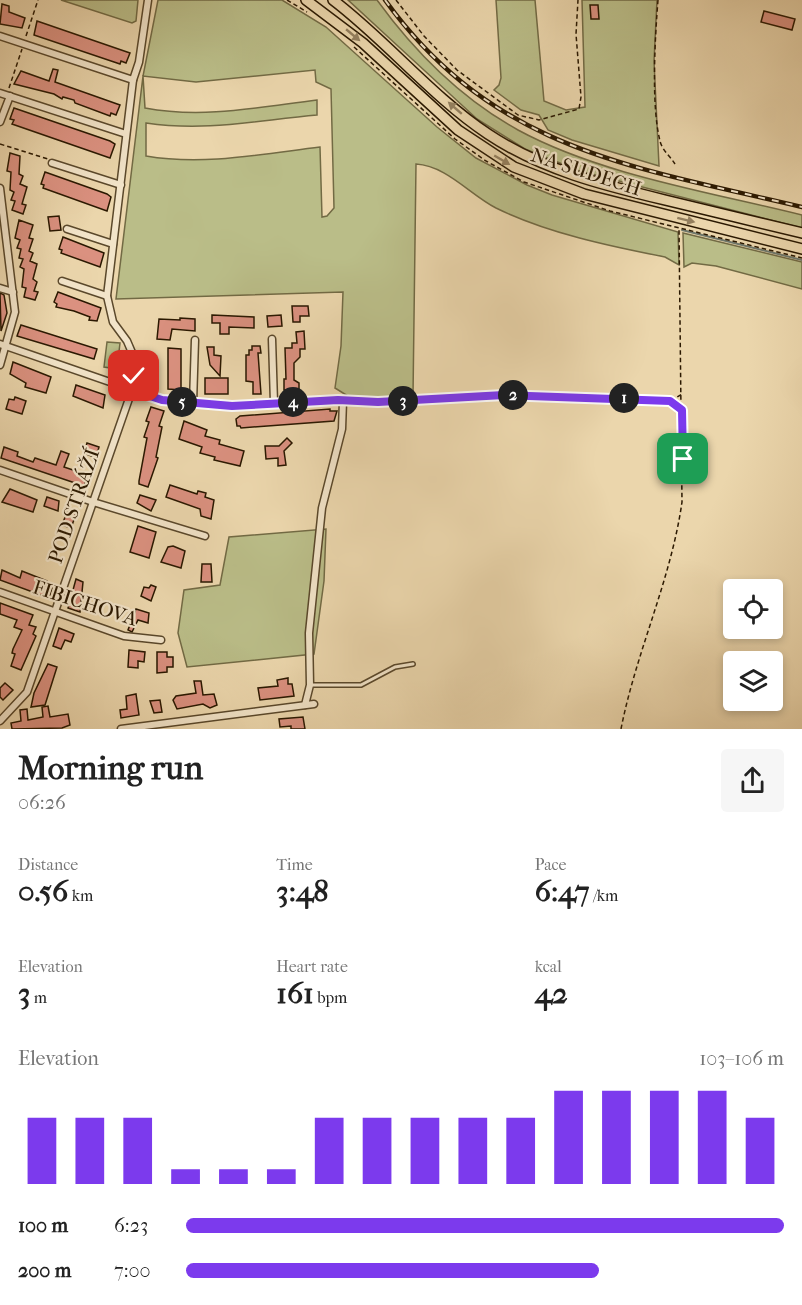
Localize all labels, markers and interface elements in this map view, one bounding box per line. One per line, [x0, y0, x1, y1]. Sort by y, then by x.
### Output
one-way arrow [345, 28, 360, 41]
one-way arrow [448, 102, 463, 115]
street label: NA SUDECH [528, 143, 644, 201]
one-way arrow [494, 155, 511, 165]
one-way arrow [677, 216, 696, 226]
pin [108, 350, 159, 401]
icon: check [117, 359, 150, 392]
pin: 2 [498, 380, 528, 410]
pin: 1 [609, 383, 639, 413]
text: 2 [509, 385, 517, 404]
pin: 3 [388, 386, 418, 416]
pin: 5 [167, 387, 197, 417]
pin: 4 [278, 387, 308, 417]
text: 1 [621, 388, 627, 407]
text: 3 [400, 391, 406, 410]
text: 5 [179, 392, 185, 411]
text: 4 [288, 392, 298, 411]
pin [657, 433, 708, 484]
icon: arrive [666, 442, 699, 475]
street label: POD STRÁŽÍ [43, 444, 105, 566]
street label: FIBICHOVA [30, 575, 141, 631]
map controls [723, 579, 783, 711]
button: locate [723, 579, 783, 639]
button: layers [723, 651, 783, 711]
text: Morning run [18, 749, 203, 788]
button: share [721, 749, 784, 812]
text: 06:26 [18, 791, 66, 814]
text: Distance [18, 855, 78, 874]
text: Time [276, 855, 313, 874]
text: Pace [535, 855, 567, 874]
text: 0.56 [18, 874, 68, 909]
text: 3:48 [276, 874, 329, 909]
text: 6:47 [535, 874, 590, 909]
text: km [68, 886, 93, 905]
text: /km [590, 886, 618, 905]
text: Elevation [18, 957, 83, 976]
text: Heart rate [276, 957, 348, 976]
text: kcal [535, 957, 562, 976]
text: 3 [18, 976, 30, 1011]
text: 161 [276, 976, 314, 1011]
text: 42 [535, 976, 568, 1011]
text: m [30, 988, 47, 1007]
text: bpm [314, 988, 347, 1007]
text: Elevation [18, 1047, 99, 1070]
text: 103–106 m [699, 1047, 784, 1070]
text: 100 m [18, 1214, 68, 1237]
text: 6:23 [114, 1214, 148, 1237]
text: 200 m [18, 1259, 71, 1282]
text: 7:00 [114, 1259, 151, 1282]

